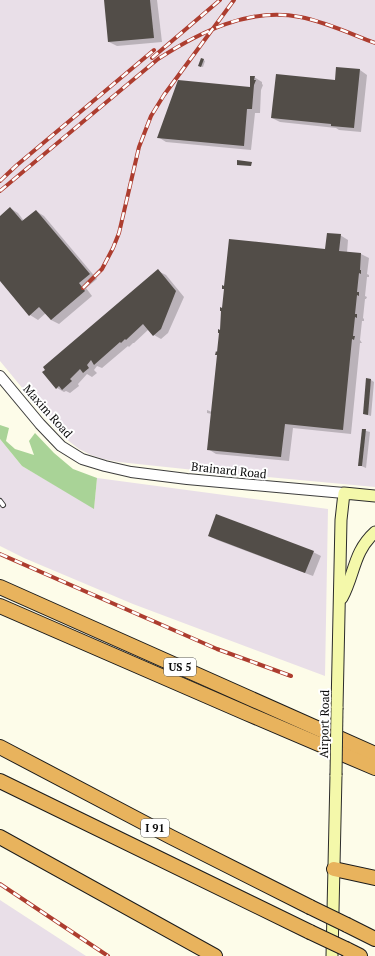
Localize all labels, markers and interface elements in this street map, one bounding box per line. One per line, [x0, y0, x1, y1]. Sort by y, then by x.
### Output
street label: Maxim Road [20, 381, 76, 441]
street label: Brainard Road [191, 459, 268, 481]
road number: US 5 [164, 658, 196, 676]
street label: Airport Road [316, 689, 332, 758]
road number: I 91 [141, 819, 169, 837]

